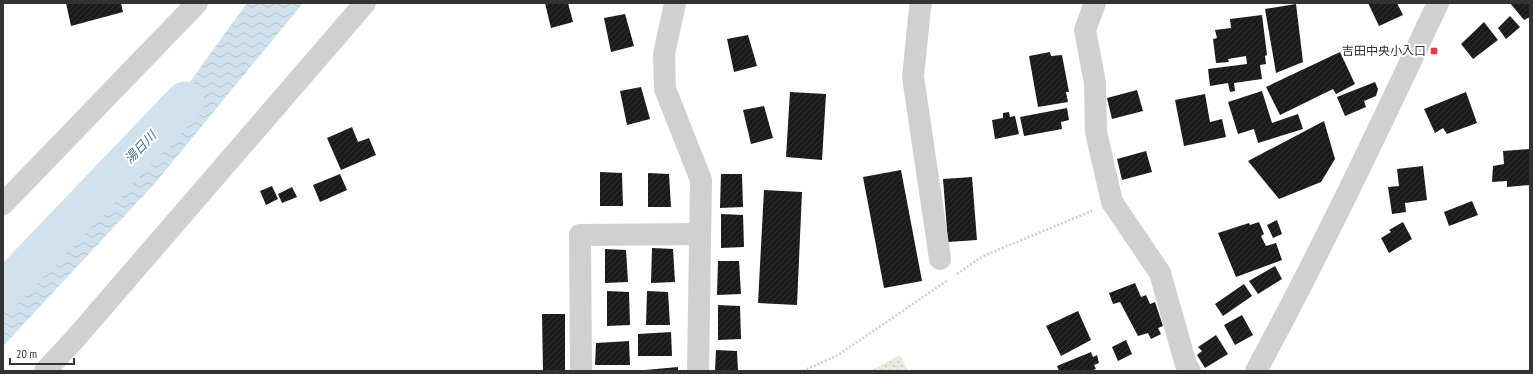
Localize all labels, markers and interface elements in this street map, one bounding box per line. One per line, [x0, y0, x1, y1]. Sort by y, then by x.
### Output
place label: 吉田中央小入口 [1342, 43, 1426, 58]
marker: 吉田中央小入口 [1429, 46, 1439, 56]
water label: 湯日川 [121, 126, 161, 167]
scale bar [10, 340, 74, 366]
text: 20 m [16, 346, 37, 361]

